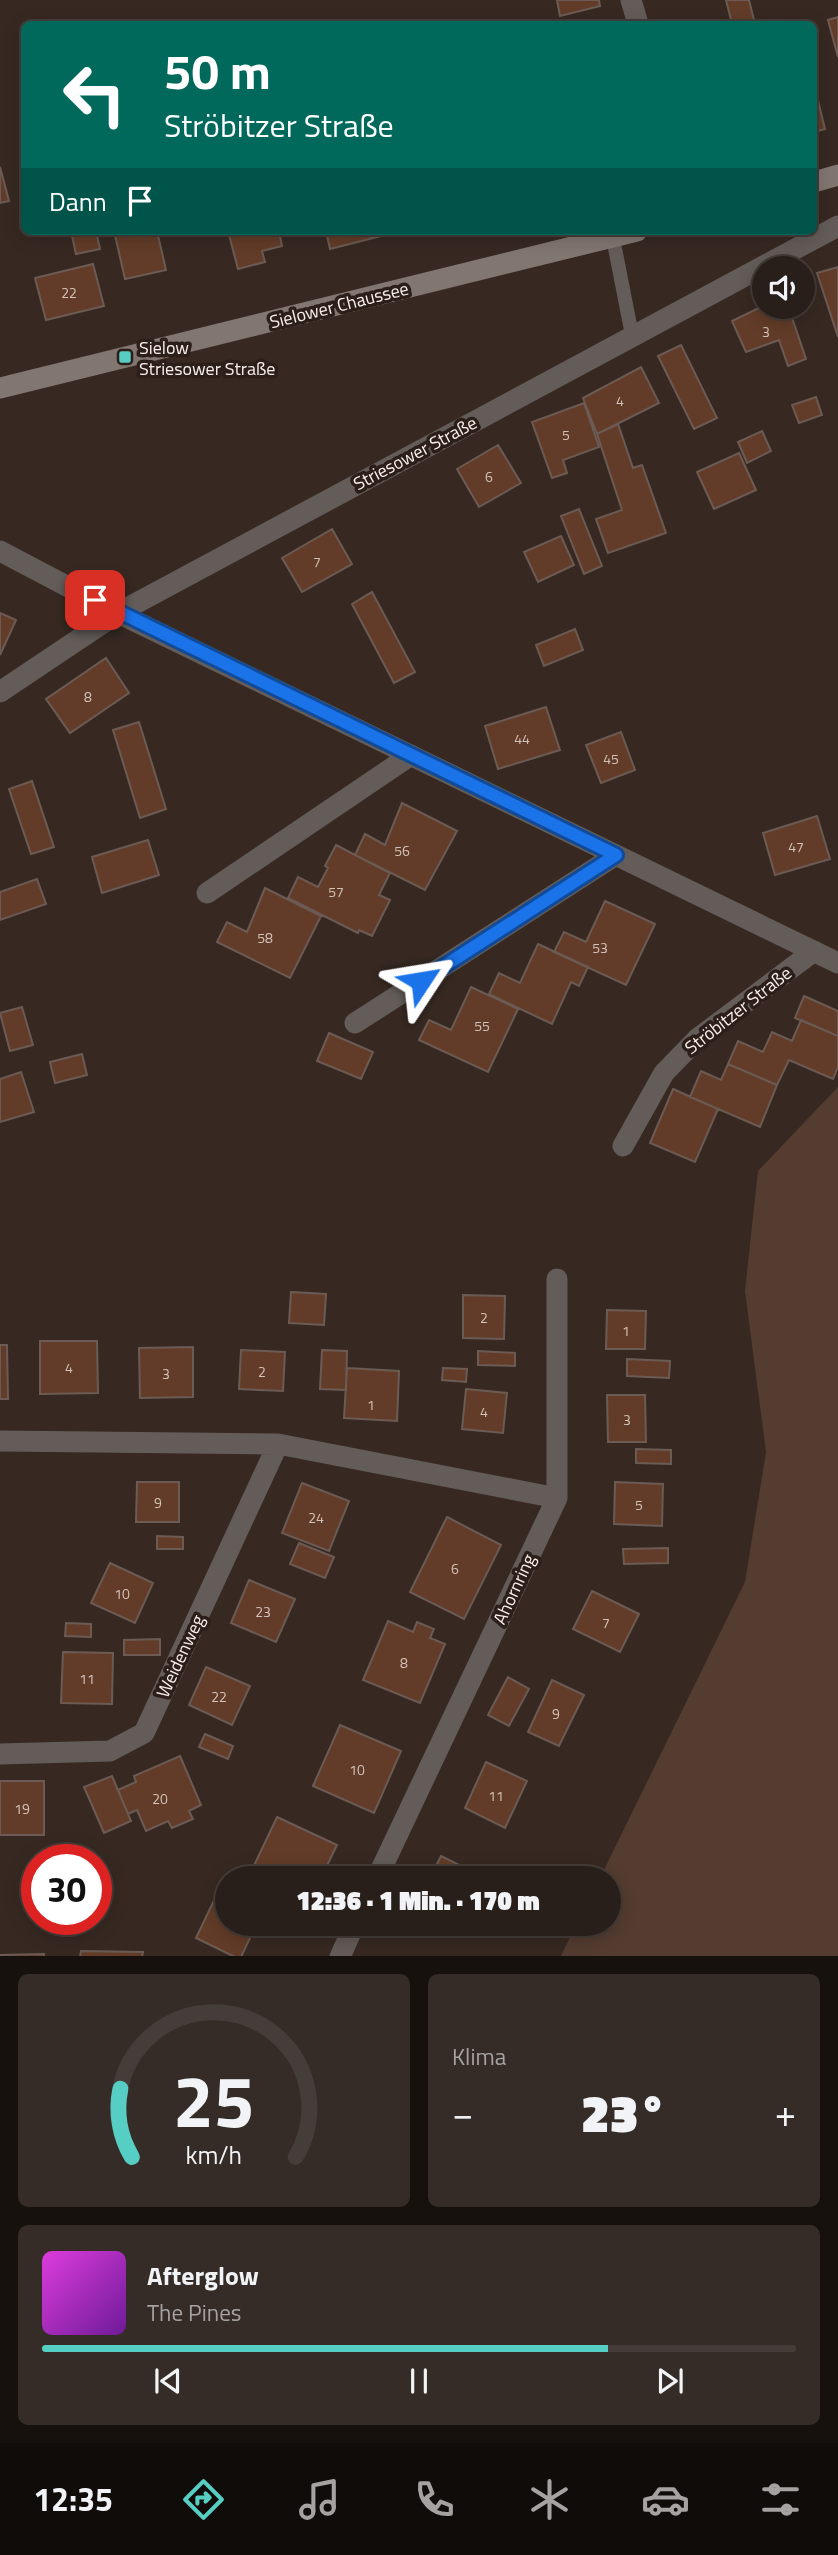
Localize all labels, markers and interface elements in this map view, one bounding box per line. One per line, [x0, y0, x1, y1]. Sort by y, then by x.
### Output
text: 50 m [164, 33, 271, 108]
icon: left [49, 49, 140, 140]
text: Ströbitzer Straße [164, 101, 394, 149]
text: Dann [49, 182, 107, 221]
icon: arrive [121, 182, 159, 220]
map controls [752, 256, 815, 319]
button: sound [752, 256, 815, 319]
street label: Sielower Chaussee [267, 275, 411, 335]
house number: 22 [61, 282, 77, 303]
house number: 3 [762, 321, 770, 342]
place label: Sielow Striesower Straße [139, 334, 275, 382]
marker: Sielow Striesower Straße [117, 349, 133, 365]
house number: 4 [616, 390, 624, 411]
street label: Striesower Straße [348, 409, 482, 497]
house number: 5 [562, 424, 570, 445]
house number: 6 [485, 466, 493, 487]
house number: 7 [313, 551, 321, 572]
pin [65, 570, 125, 630]
icon: arrive [76, 581, 114, 619]
house number: 8 [84, 686, 92, 707]
house number: 44 [514, 728, 530, 749]
house number: 45 [603, 748, 619, 769]
house number: 47 [788, 836, 804, 857]
house number: 56 [394, 840, 410, 861]
house number: 57 [328, 881, 344, 902]
house number: 58 [257, 927, 273, 948]
house number: 53 [592, 937, 608, 958]
position arrow [384, 944, 458, 1018]
street label: Ströbitzer Straße [679, 960, 797, 1060]
house number: 55 [474, 1015, 490, 1036]
house number: 2 [480, 1307, 488, 1328]
house number: 1 [622, 1320, 630, 1341]
house number: 4 [65, 1357, 73, 1378]
house number: 2 [258, 1361, 266, 1382]
house number: 3 [162, 1363, 170, 1384]
house number: 1 [367, 1394, 375, 1415]
house number: 4 [480, 1401, 488, 1422]
house number: 3 [623, 1409, 631, 1430]
house number: 9 [154, 1492, 162, 1513]
house number: 5 [635, 1494, 643, 1515]
house number: 24 [308, 1507, 324, 1528]
street label: Ahornring [486, 1549, 542, 1629]
house number: 6 [451, 1558, 459, 1579]
house number: 10 [114, 1583, 130, 1604]
house number: 23 [255, 1601, 271, 1622]
street label: Weidenweg [149, 1610, 211, 1702]
house number: 7 [602, 1612, 610, 1633]
house number: 8 [400, 1652, 408, 1673]
house number: 11 [79, 1668, 95, 1689]
house number: 22 [211, 1686, 227, 1707]
house number: 9 [552, 1703, 560, 1724]
house number: 10 [349, 1759, 365, 1780]
house number: 11 [488, 1785, 504, 1806]
house number: 20 [152, 1788, 168, 1809]
house number: 19 [14, 1798, 30, 1819]
speed limit sign: 30 [21, 1844, 112, 1935]
text: 12:36 · 1 Min. · 170 m [296, 1881, 540, 1920]
text: Klima [452, 2039, 506, 2074]
text: 25 [173, 2045, 255, 2155]
text: 23° [581, 2073, 667, 2152]
text: − [452, 2084, 473, 2142]
text: + [775, 2084, 796, 2142]
text: km/h [186, 2135, 242, 2173]
text: Afterglow [147, 2256, 259, 2295]
text: The Pines [147, 2295, 241, 2330]
icon: previous [149, 2362, 187, 2400]
icon: pause [400, 2362, 438, 2400]
icon: next [651, 2362, 689, 2400]
text: 12:35 [33, 2475, 113, 2523]
icon: directions [179, 2475, 228, 2524]
icon: music [295, 2475, 344, 2524]
icon: phone [410, 2475, 459, 2524]
icon: climate [525, 2475, 574, 2524]
icon: car [641, 2475, 690, 2524]
icon: filters [756, 2475, 805, 2524]

